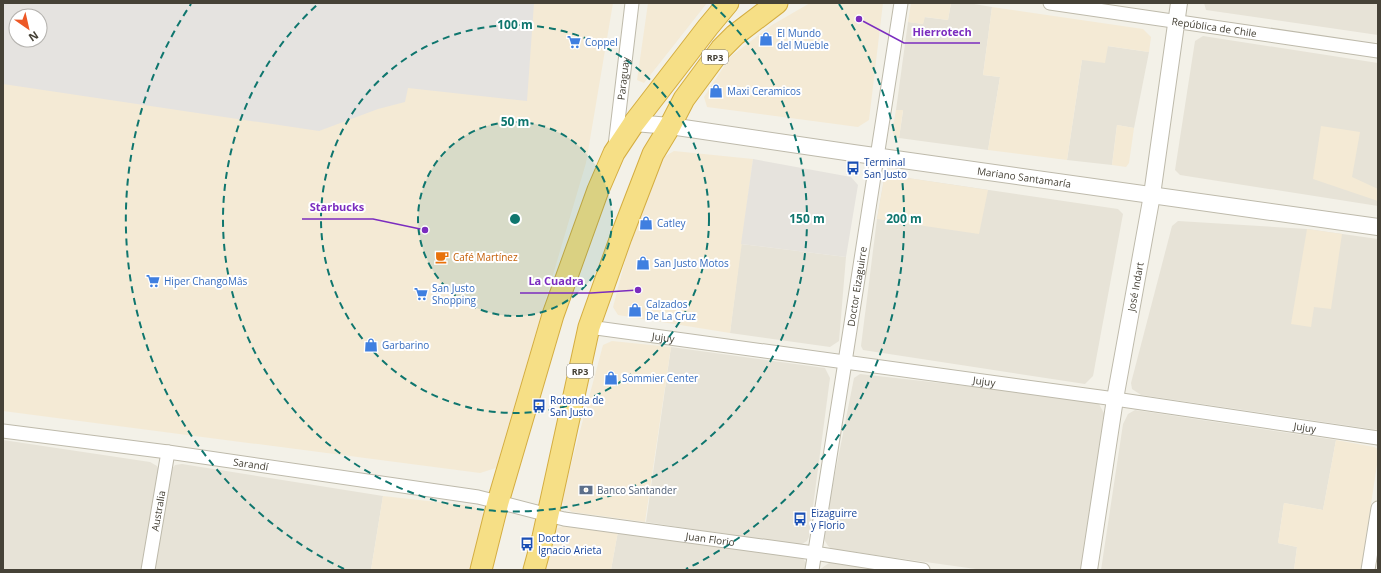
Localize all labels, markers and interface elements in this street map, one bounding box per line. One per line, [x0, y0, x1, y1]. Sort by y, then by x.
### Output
north arrow [8, 8, 48, 48]
street label: República de Chile [1171, 14, 1258, 40]
text: 100 m [497, 16, 533, 33]
callout: Hierrotech [904, 20, 980, 43]
text: Hierrotech [912, 24, 972, 39]
place label: El Mundo del Mueble [777, 26, 829, 52]
text: N [26, 28, 42, 45]
shop icon: El Mundo del Mueble [758, 31, 774, 47]
supermarket icon: Coppel [566, 34, 582, 50]
place label: Coppel [585, 35, 618, 49]
road number: RP3 [702, 50, 728, 64]
street label: Paraguay [614, 55, 633, 101]
shop icon: Maxi Ceramicos [708, 83, 724, 99]
place label: Maxi Ceramicos [727, 84, 801, 98]
text: 50 m [501, 113, 529, 130]
place label: Terminal San Justo [864, 155, 907, 181]
bus stop icon: Terminal San Justo [845, 160, 861, 176]
street label: Mariano Santamaría [976, 164, 1072, 191]
callout: Starbucks [302, 196, 373, 219]
text: Starbucks [310, 199, 365, 214]
text: 150 m [789, 210, 825, 227]
text: 200 m [886, 210, 922, 227]
centre of rings [508, 212, 522, 226]
shop icon: Catley [638, 215, 654, 231]
place label: Catley [657, 216, 687, 230]
street label: Doctor Eizaguirre [844, 245, 870, 327]
cafe icon: Café Martínez [434, 249, 450, 265]
place label: Café Martínez [453, 250, 518, 264]
shop icon: San Justo Motos [635, 255, 651, 271]
place label: San Justo Motos [654, 256, 729, 270]
street label: José Indart [1124, 261, 1147, 314]
callout: La Cuadra [520, 270, 591, 293]
supermarket icon: Hiper ChangoMâs [145, 273, 161, 289]
text: La Cuadra [528, 273, 584, 288]
place label: Hiper ChangoMâs [164, 274, 247, 288]
place label: San Justo Shopping [432, 281, 477, 307]
supermarket icon: San Justo Shopping [413, 286, 429, 302]
place label: Calzados De La Cruz [646, 297, 696, 323]
shop icon: Calzados De La Cruz [627, 302, 643, 318]
street label: Jujuy [650, 329, 676, 346]
shop icon: Garbarino [363, 337, 379, 353]
place label: Garbarino [382, 338, 429, 352]
road number: RP3 [567, 364, 593, 378]
shop icon: Sommier Center [603, 370, 619, 386]
place label: Sommier Center [622, 371, 698, 385]
street label: Jujuy [971, 373, 997, 390]
place label: Rotonda de San Justo [550, 393, 604, 419]
bus stop icon: Rotonda de San Justo [531, 398, 547, 414]
street label: Jujuy [1292, 418, 1318, 436]
street label: Sarandí [232, 455, 270, 474]
bank icon: Banco Santander [578, 482, 594, 498]
place label: Banco Santander [597, 483, 677, 497]
street label: Australia [148, 489, 168, 532]
place label: Eizaguirre y Florio [811, 506, 858, 532]
bus stop icon: Eizaguirre y Florio [792, 511, 808, 527]
street label: Juan Florio [684, 528, 736, 549]
place label: Doctor Ignacio Arieta [538, 531, 602, 557]
bus stop icon: Doctor Ignacio Arieta [519, 536, 535, 552]

